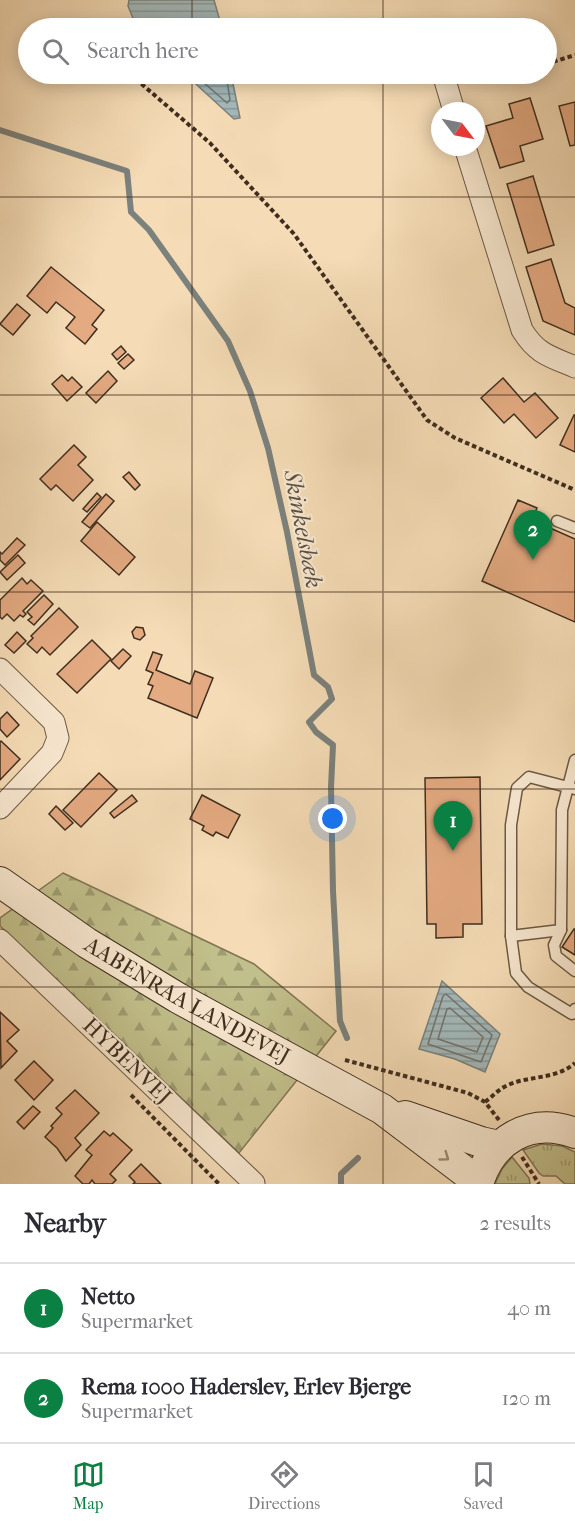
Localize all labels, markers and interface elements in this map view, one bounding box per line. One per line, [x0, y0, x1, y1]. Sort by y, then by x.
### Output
search box [18, 18, 557, 84]
icon: search [39, 35, 72, 68]
text: Search here [87, 38, 199, 64]
north arrow [431, 102, 485, 156]
water label: Skinkelsbæk [278, 467, 328, 590]
pin: 2 [514, 510, 552, 560]
pin: 1 [434, 802, 472, 851]
your location [318, 804, 347, 833]
street label: AABENRAA LANDEVEJ [79, 931, 295, 1070]
street label: HYBENVEJ [77, 1012, 177, 1110]
one-way arrow [439, 1150, 450, 1161]
text: Nearby [24, 1208, 106, 1239]
text: 2 results [480, 1212, 551, 1235]
text: Netto [81, 1284, 135, 1310]
text: 1 [40, 1297, 47, 1320]
text: 40 m [507, 1297, 551, 1320]
text: Supermarket [81, 1310, 193, 1333]
text: Rema 1000 Haderslev, Erlev Bjerge [81, 1374, 411, 1400]
text: 2 [38, 1387, 49, 1410]
text: 120 m [502, 1387, 551, 1410]
text: Supermarket [81, 1400, 193, 1423]
tab: Map [72, 1458, 105, 1513]
tab: Directions [248, 1458, 320, 1513]
tab: Saved [464, 1458, 503, 1513]

